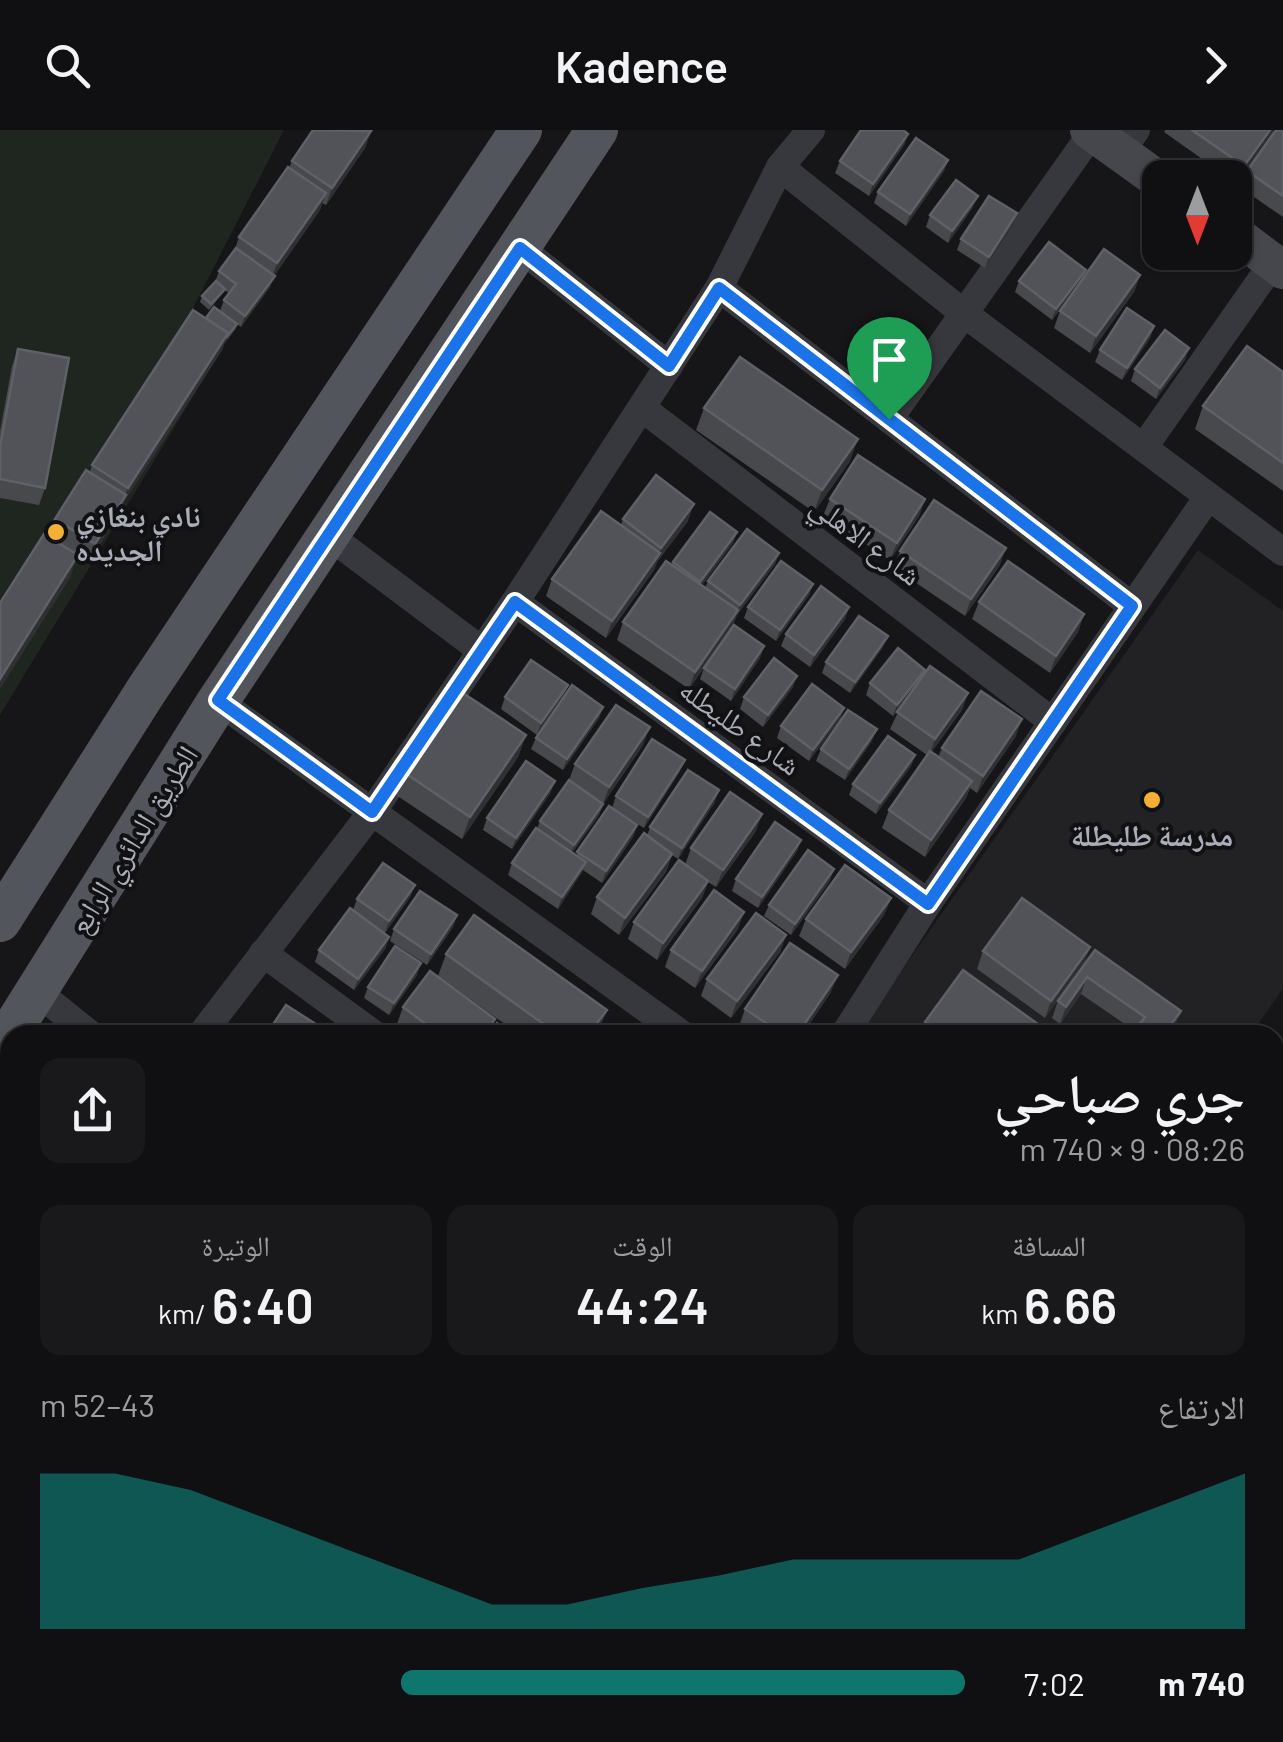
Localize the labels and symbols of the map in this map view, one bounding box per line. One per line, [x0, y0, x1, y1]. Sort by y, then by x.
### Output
north arrow [1142, 160, 1252, 270]
pin [847, 317, 932, 420]
street label: شارع الاهلي [800, 486, 929, 598]
place label: نادي بنغازي الجديده [76, 497, 201, 568]
marker: نادي بنغازي الجديده [45, 521, 67, 543]
street label: شارع طليطله [672, 670, 809, 784]
street label: الطريق الدائري الرابع [60, 738, 211, 944]
marker: مدرسة طليطلة [1141, 789, 1163, 811]
place label: مدرسة طليطلة [1071, 816, 1233, 853]

